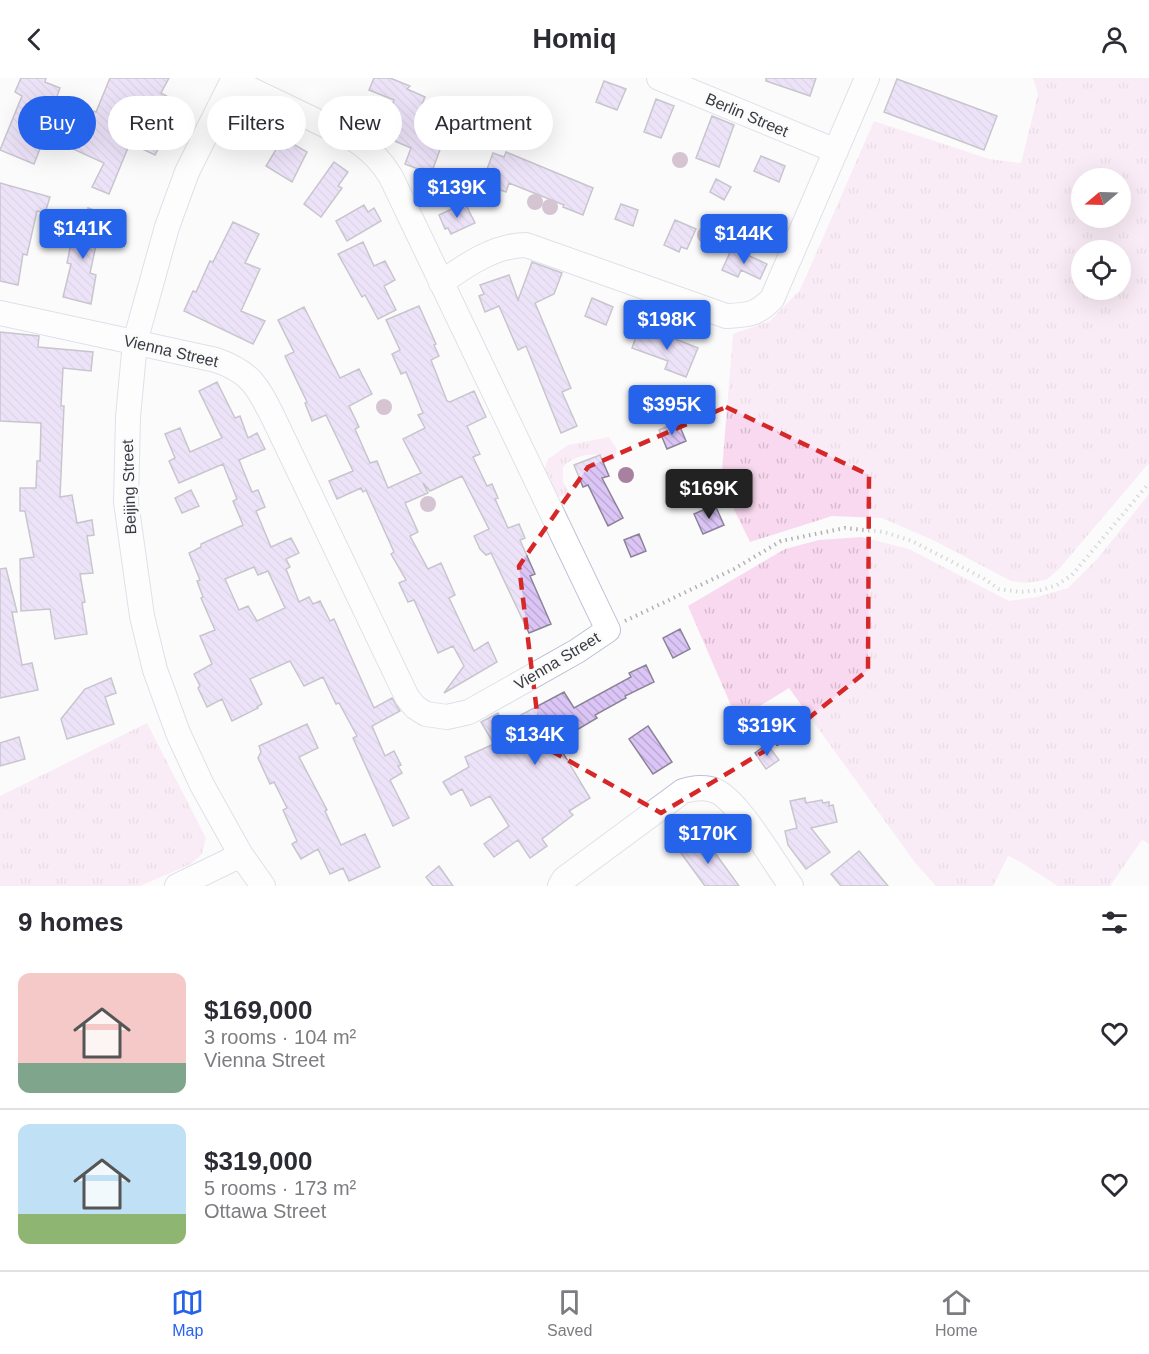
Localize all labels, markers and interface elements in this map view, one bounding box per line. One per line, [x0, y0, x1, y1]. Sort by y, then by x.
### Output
icon: back [18, 23, 51, 56]
icon: person [1098, 23, 1131, 56]
text: Homiq [533, 24, 617, 54]
street label: Berlin Street [703, 90, 791, 140]
chip: Buy [18, 96, 96, 150]
chip: Rent [108, 96, 195, 150]
chip: Filters [207, 96, 306, 150]
chip: New [318, 96, 402, 150]
chip: Apartment [414, 96, 553, 150]
pin: $139K [415, 168, 499, 219]
north arrow [1071, 168, 1131, 228]
map controls [1071, 168, 1131, 300]
text: $139K [428, 176, 486, 198]
pin: $141K [41, 209, 125, 260]
pin: $144K [702, 214, 786, 265]
text: $141K [54, 217, 112, 239]
text: $144K [715, 222, 773, 244]
button: locate [1071, 240, 1131, 300]
pin: $198K [625, 300, 709, 351]
text: $198K [638, 308, 696, 330]
street label: Vienna Street [122, 332, 221, 370]
pin: $395K [630, 385, 714, 436]
text: $395K [643, 393, 701, 415]
street label: Beijing Street [119, 439, 139, 535]
pin: $169K [667, 469, 751, 520]
text: $169K [680, 477, 738, 499]
street label: Vienna Street [511, 629, 603, 693]
pin: $319K [725, 706, 809, 757]
text: $319K [738, 714, 796, 736]
pin: $134K [493, 715, 577, 766]
text: $134K [506, 723, 564, 745]
pin: $170K [666, 814, 750, 865]
text: $170K [679, 822, 737, 844]
icon: filters [1098, 906, 1131, 939]
text: 9 homes [18, 907, 124, 937]
text: $169,000 [204, 995, 312, 1025]
icon: home [66, 997, 138, 1069]
icon: heart [1098, 1017, 1131, 1050]
text: 3 rooms · 104 m² [204, 1026, 356, 1048]
text: Vienna Street [204, 1049, 325, 1071]
text: $319,000 [204, 1146, 312, 1176]
icon: home [66, 1148, 138, 1220]
icon: heart [1098, 1168, 1131, 1201]
text: 5 rooms · 173 m² [204, 1177, 356, 1199]
text: Ottawa Street [204, 1200, 326, 1222]
tab: Map [171, 1286, 204, 1340]
tab: Saved [547, 1286, 592, 1340]
tab: Home [935, 1286, 978, 1340]

